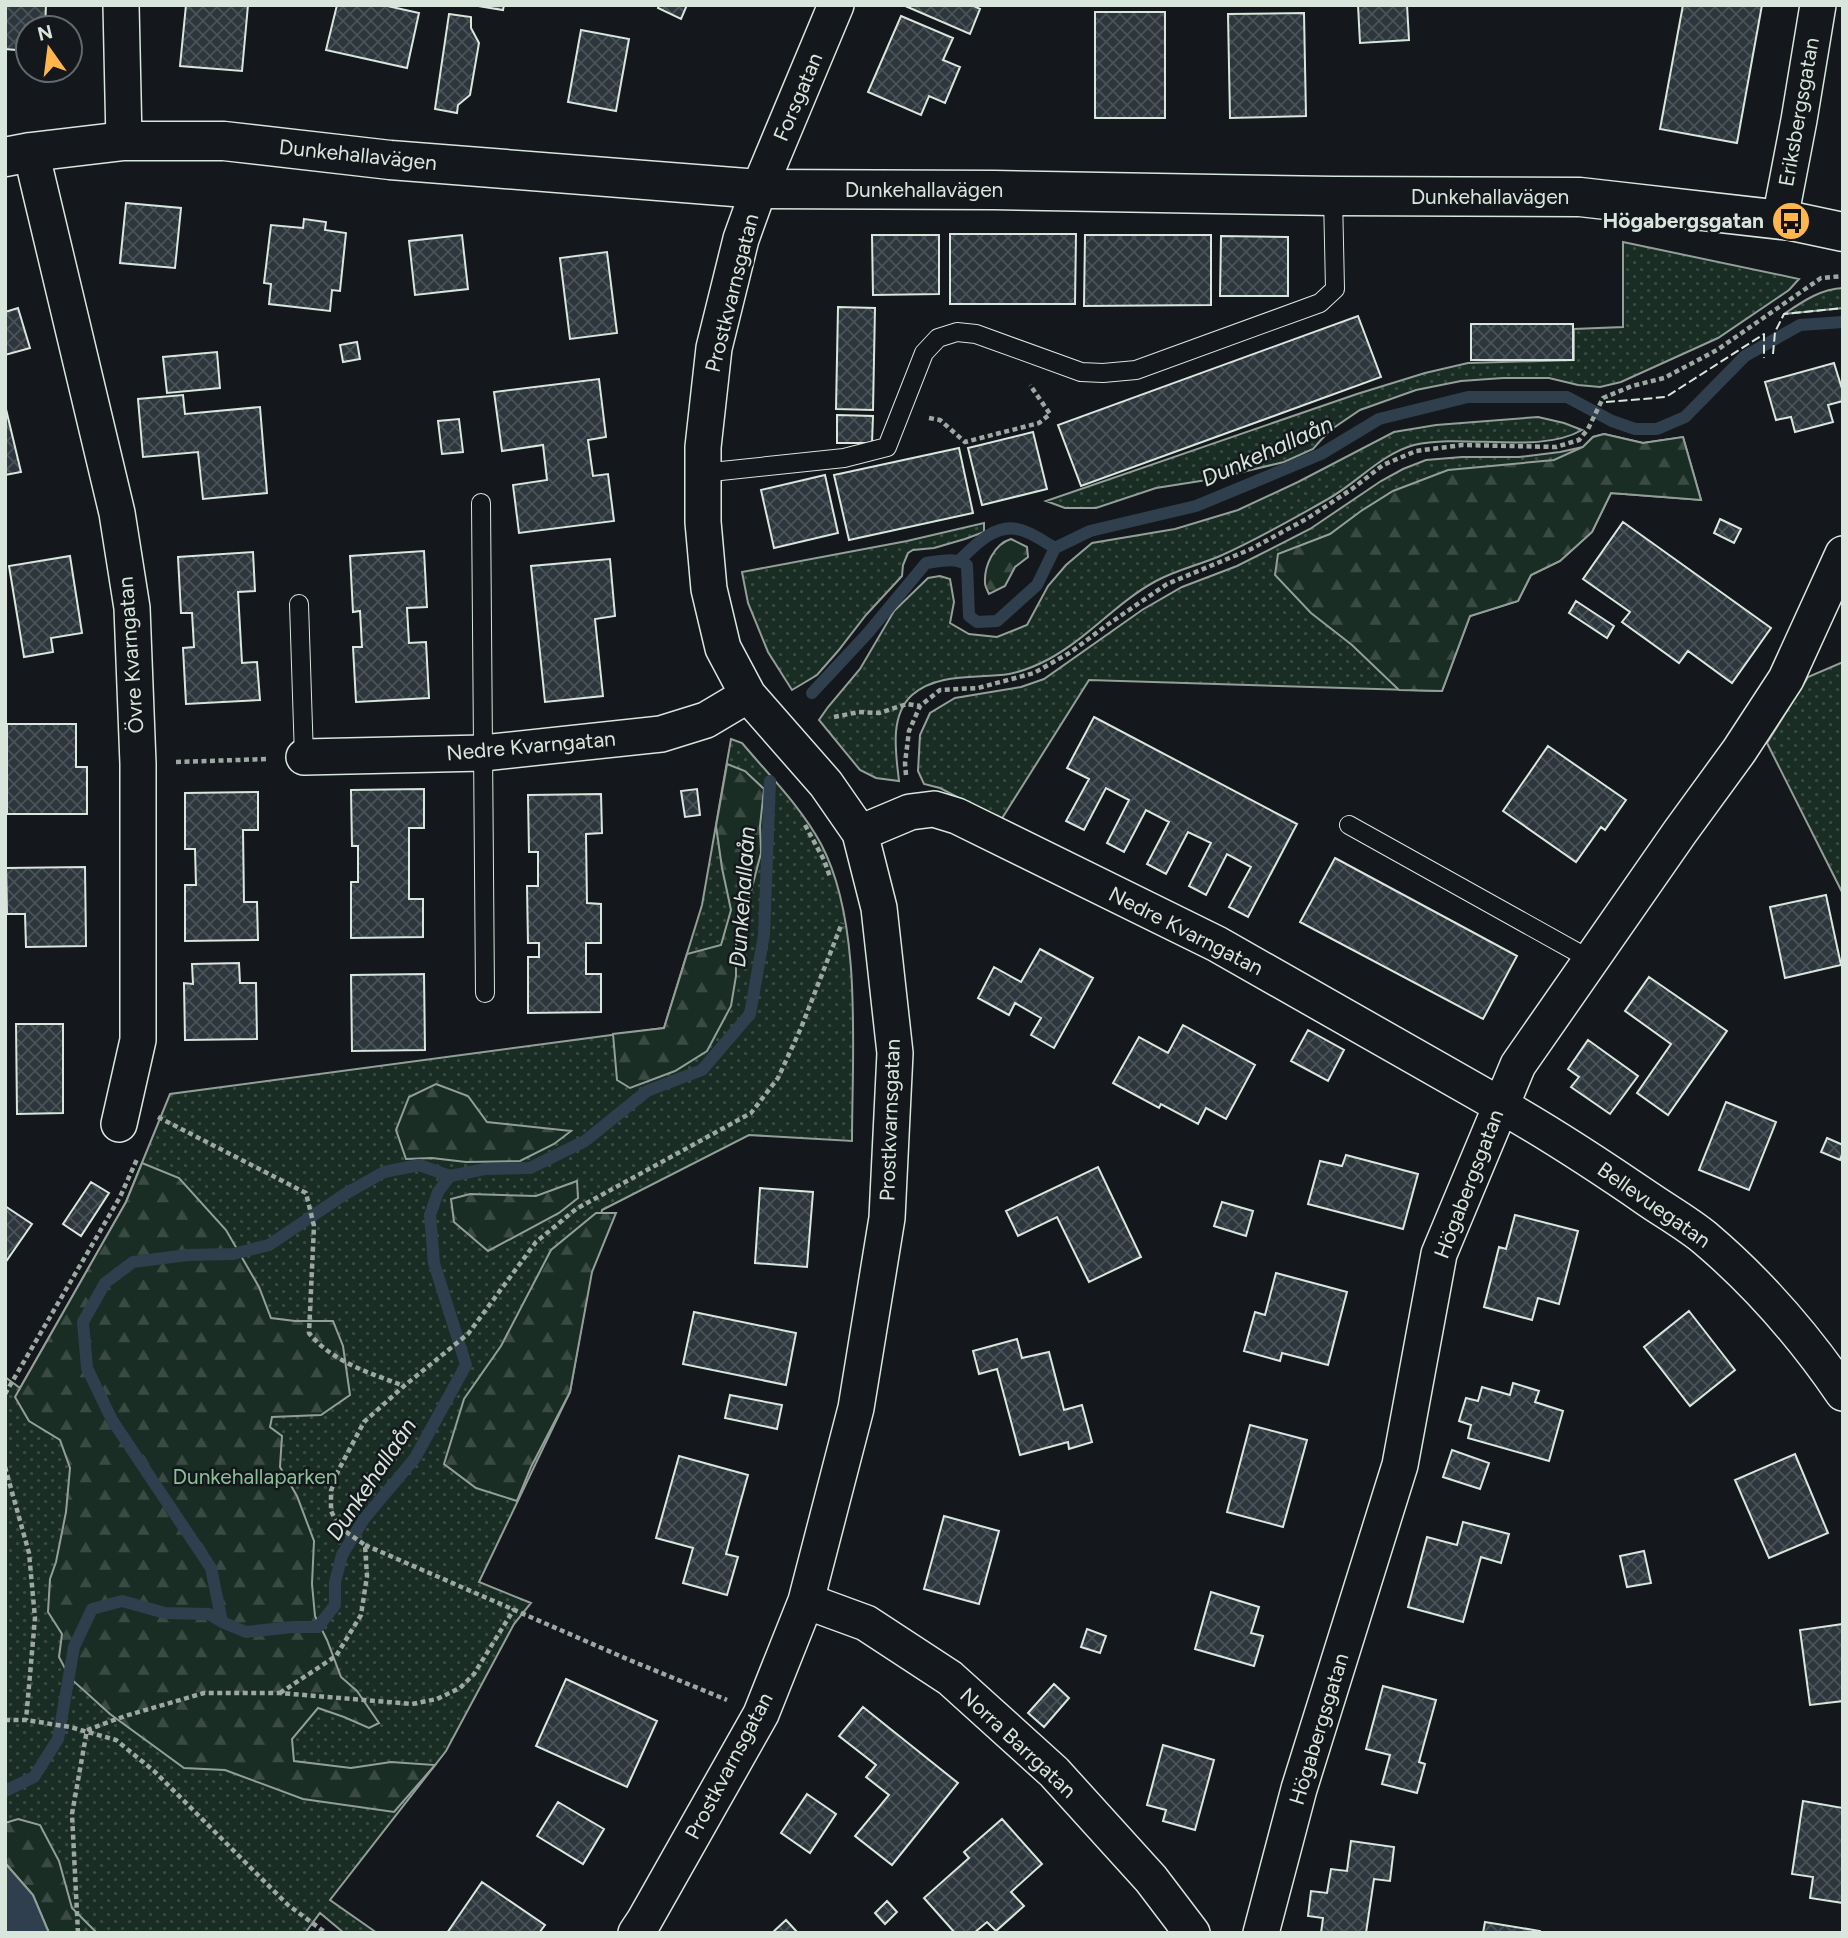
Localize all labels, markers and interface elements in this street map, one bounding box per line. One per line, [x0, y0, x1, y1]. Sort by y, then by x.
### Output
north arrow [14, 14, 84, 84]
text: N [35, 20, 55, 46]
street label: Eriksbergsgatan [1773, 36, 1824, 188]
street label: Forsgatan [768, 49, 827, 145]
street label: Dunkehallavägen [278, 134, 438, 175]
street label: Dunkehallavägen [845, 177, 1003, 202]
street label: Dunkehallavägen [1411, 184, 1569, 209]
bus stop icon: Högabergsgatan [1770, 200, 1812, 242]
place label: Högabergsgatan [1603, 208, 1764, 233]
street label: Prostkvarnsgatan [700, 211, 763, 375]
water label: Dunkehallaån [1197, 409, 1337, 493]
street label: Övre Kvarngatan [113, 576, 148, 734]
street label: Nedre Kvarngatan [445, 726, 617, 765]
water label: Dunkehallaån [723, 825, 761, 968]
street label: Nedre Kvarngatan [1105, 881, 1268, 980]
street label: Prostkvarnsgatan [874, 1038, 905, 1202]
street label: Högabergsgatan [1429, 1106, 1508, 1262]
street label: Bellevuegatan [1593, 1156, 1716, 1253]
water label: Dunkehallaån [320, 1412, 422, 1545]
park label: Dunkehallaparken [172, 1464, 338, 1489]
street label: Högabergsgatan [1284, 1650, 1353, 1808]
street label: Norra Barrgatan [955, 1682, 1082, 1803]
street label: Prostkvarnsgatan [679, 1688, 778, 1843]

